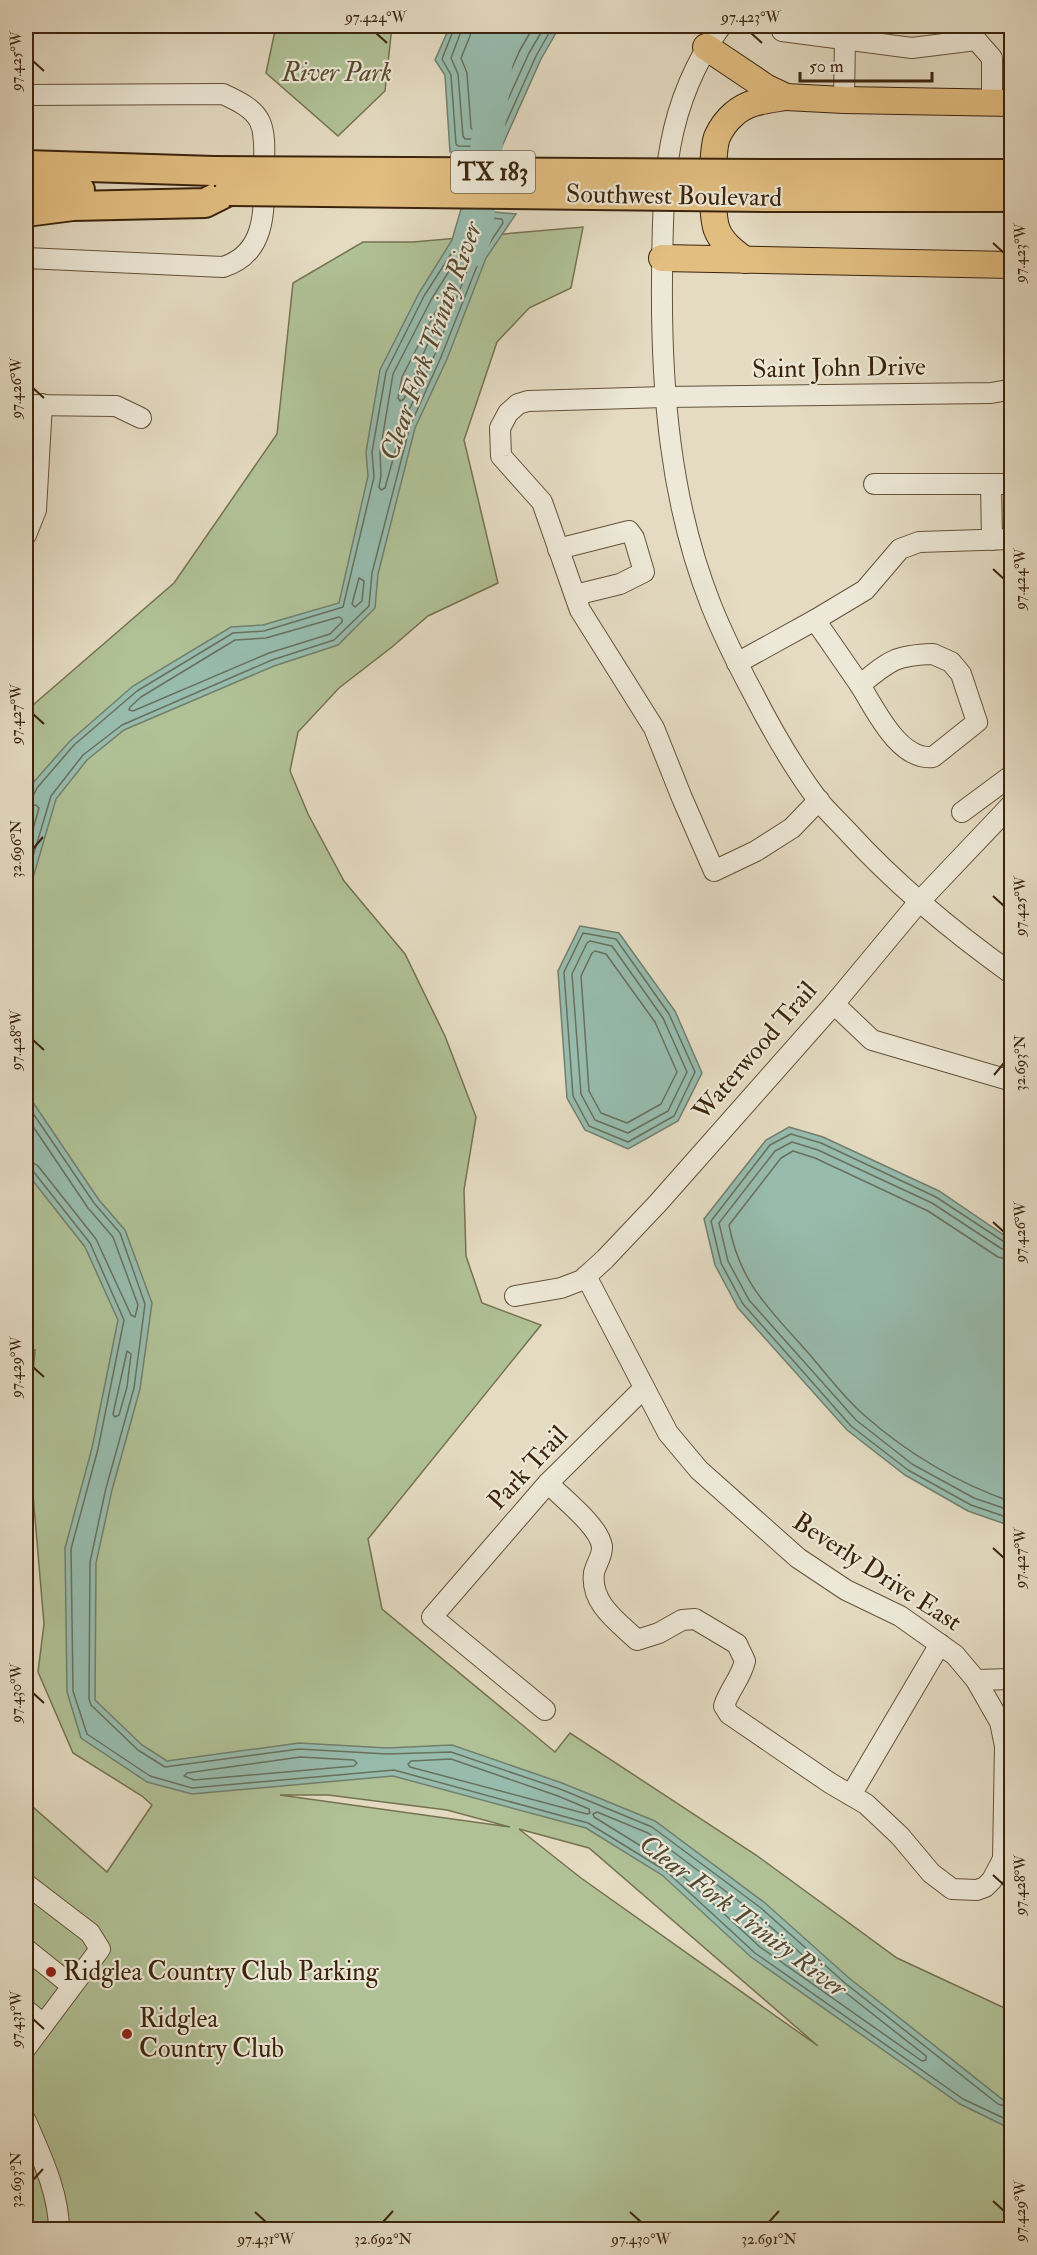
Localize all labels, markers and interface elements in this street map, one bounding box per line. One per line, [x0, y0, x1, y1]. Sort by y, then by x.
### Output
text: 97.424°W [344, 8, 408, 27]
text: 97.423°W [720, 8, 781, 27]
text: 97.425°W [7, 30, 26, 92]
scale bar [800, 45, 932, 83]
text: 50 m [809, 55, 844, 78]
park label: River Park [281, 57, 392, 89]
road number: TX 183 [451, 151, 535, 193]
street label: Southwest Boulevard [566, 178, 783, 214]
water label: Clear Fork Trinity River [373, 215, 490, 465]
text: 97.423°W [1011, 223, 1030, 284]
street label: Saint John Drive [752, 350, 926, 386]
text: 97.426°W [7, 357, 26, 420]
text: 97.424°W [1011, 547, 1030, 611]
text: 97.427°W [7, 683, 26, 745]
text: 32.696°N [7, 820, 26, 878]
text: 97.425°W [1011, 875, 1030, 937]
street label: Waterwood Trail [685, 975, 824, 1128]
text: 97.428°W [7, 1009, 26, 1071]
text: 32.693°N [1011, 1034, 1030, 1091]
text: 97.426°W [1011, 1201, 1030, 1264]
text: 97.429°W [7, 1336, 26, 1399]
street label: Park Trail [481, 1419, 575, 1517]
street label: Beverly Drive East [787, 1506, 967, 1638]
text: 97.427°W [1011, 1527, 1030, 1589]
text: 97.430°W [7, 1663, 26, 1724]
water label: Clear Fork Trinity River [633, 1827, 855, 2006]
text: 97.428°W [1011, 1854, 1030, 1916]
place label: Ridglea Country Club Parking [63, 1956, 380, 1988]
marker: Ridglea Country Club Parking [44, 1965, 58, 1979]
text: 97.431°W [7, 1990, 26, 2049]
place label: Ridglea Country Club [139, 2003, 284, 2065]
marker: Ridglea Country Club [120, 2027, 134, 2041]
text: 32.693°N [7, 2151, 26, 2208]
text: 97.429°W [1011, 2180, 1030, 2243]
text: 97.431°W [236, 2230, 295, 2249]
text: 32.692°N [354, 2230, 412, 2249]
text: 97.430°W [610, 2230, 671, 2249]
text: 32.691°N [741, 2230, 797, 2249]

